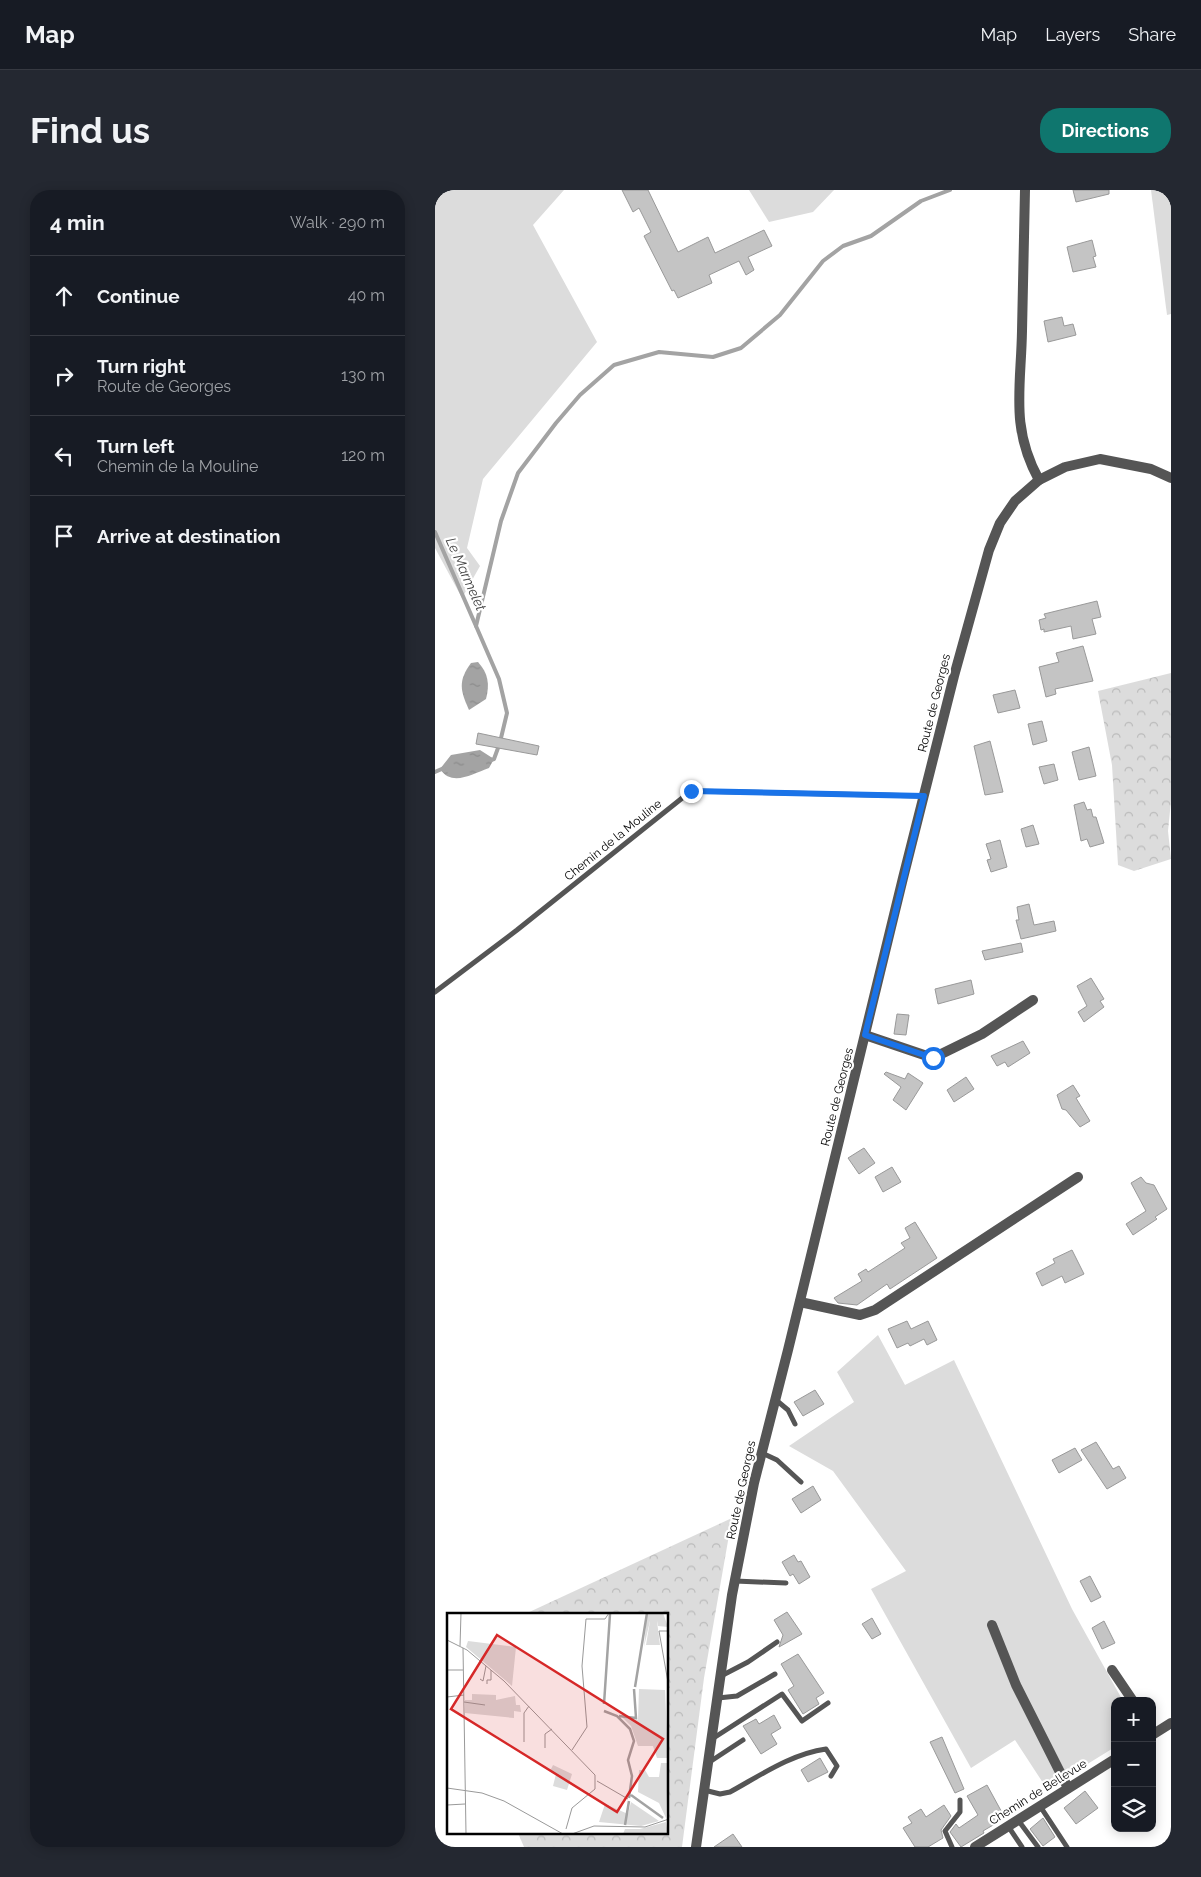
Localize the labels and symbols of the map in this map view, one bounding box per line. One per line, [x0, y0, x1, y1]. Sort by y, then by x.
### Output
water label: Le Marmelet [443, 535, 489, 614]
street label: Route de Georges [915, 652, 953, 753]
route end [680, 780, 703, 803]
street label: Chemin de la Mouline [562, 796, 664, 884]
street label: Route de Georges [818, 1046, 856, 1147]
route start [922, 1047, 945, 1070]
street label: Route de Georges [724, 1439, 758, 1541]
inset map [447, 1613, 669, 1834]
street label: Chemin de Bellevue [987, 1756, 1089, 1828]

